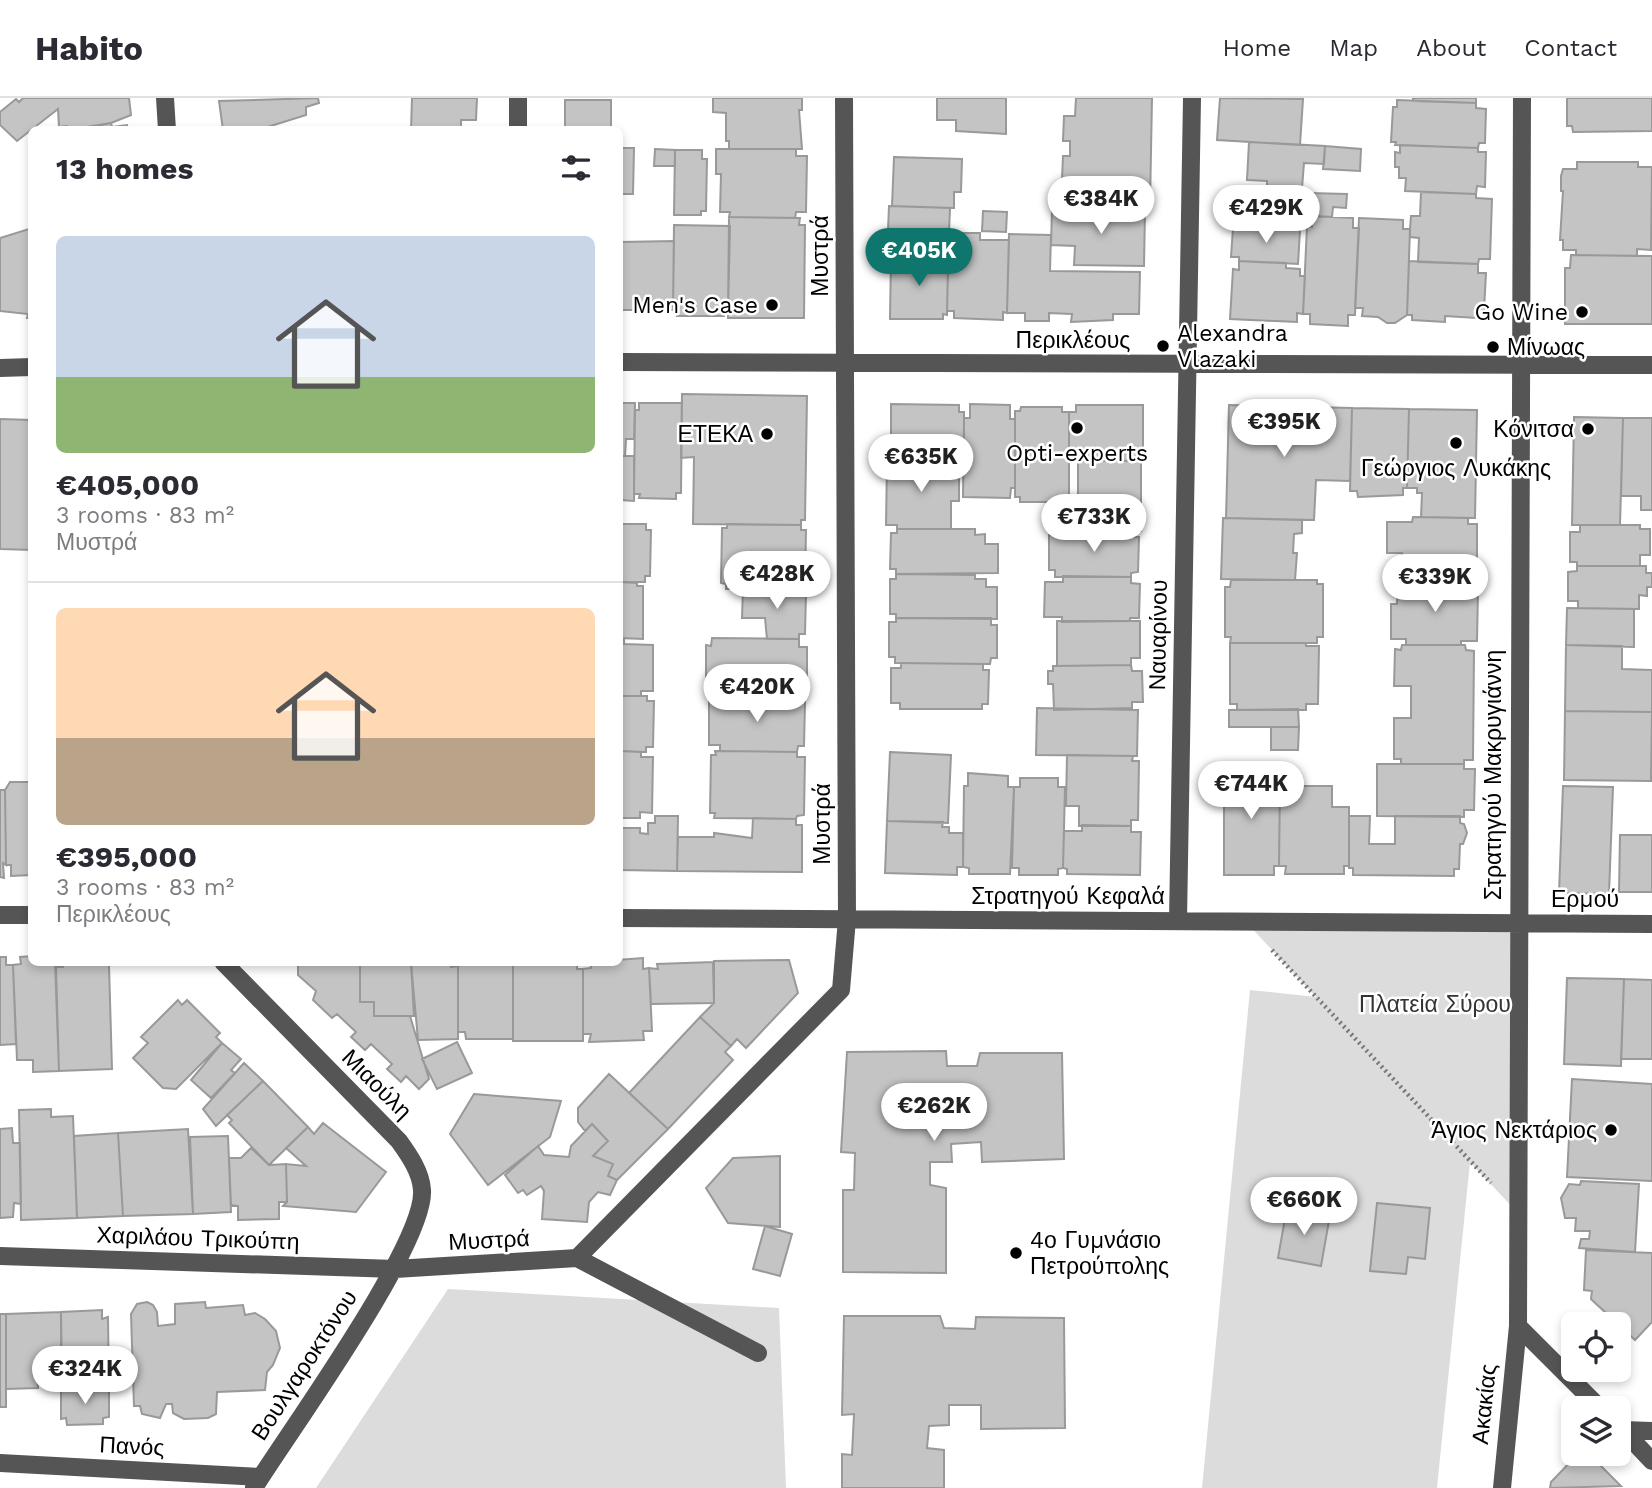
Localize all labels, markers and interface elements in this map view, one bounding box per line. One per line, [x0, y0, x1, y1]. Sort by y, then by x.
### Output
text: Habito [35, 29, 143, 68]
text: Home [1223, 34, 1291, 62]
text: Map [1329, 34, 1378, 62]
text: About [1416, 34, 1486, 62]
text: Contact [1524, 34, 1617, 62]
icon: filters [557, 149, 595, 187]
text: 13 homes [56, 151, 193, 186]
pin: €384K [1052, 176, 1150, 236]
text: €384K [1063, 185, 1139, 212]
pin: €429K [1217, 186, 1315, 245]
text: €429K [1229, 194, 1303, 221]
street label: Μυστρά [807, 215, 834, 297]
pin: €405K [870, 228, 968, 288]
text: €405K [881, 237, 957, 264]
icon: home [263, 281, 389, 407]
place label: Men's Case [632, 292, 758, 319]
marker: Men's Case [764, 297, 780, 313]
place label: Go Wine [1475, 299, 1568, 326]
marker: Go Wine [1574, 304, 1590, 320]
place label: Alexandra Vlazaki [1177, 320, 1288, 373]
street label: Περικλέους [1016, 327, 1130, 354]
place label: Μίνωας [1507, 334, 1585, 361]
marker: Alexandra Vlazaki [1155, 338, 1171, 354]
marker: Μίνωας [1485, 339, 1501, 355]
pin: €395K [1235, 400, 1333, 459]
text: €395K [1247, 408, 1321, 435]
place label: Κόνιτσα [1493, 416, 1574, 443]
marker: Opti-experts [1069, 420, 1085, 436]
place label: ΕΤΕΚΑ [678, 421, 754, 448]
marker: Κόνιτσα [1580, 421, 1596, 437]
marker: ΕΤΕΚΑ [759, 426, 775, 442]
pin: €635K [872, 434, 970, 494]
marker: Γεώργιος Λυκάκης [1448, 435, 1464, 451]
place label: Opti-experts [1006, 440, 1148, 467]
text: €635K [884, 443, 958, 470]
place label: Γεώργιος Λυκάκης [1361, 455, 1551, 482]
text: €405,000 [56, 467, 199, 502]
pin: €733K [1045, 494, 1143, 554]
text: 3 rooms · 83 m² [56, 502, 234, 529]
text: €733K [1057, 503, 1131, 530]
text: Μυστρά [56, 529, 137, 556]
pin: €428K [728, 552, 826, 611]
pin: €339K [1386, 554, 1484, 614]
text: €428K [740, 560, 814, 587]
text: €339K [1398, 563, 1472, 590]
street label: Ναυαρίνου [1144, 579, 1173, 691]
street label: Στρατηγού Μακρυγιάννη [1480, 650, 1507, 900]
icon: home [263, 653, 389, 779]
pin: €420K [708, 664, 806, 724]
text: €420K [719, 673, 795, 700]
pin: €744K [1202, 762, 1300, 821]
text: €744K [1214, 770, 1288, 797]
street label: Μυστρά [809, 783, 836, 865]
text: €395,000 [56, 839, 197, 874]
text: 3 rooms · 83 m² [56, 874, 234, 901]
street label: Στρατηγού Κεφαλά [971, 883, 1165, 910]
street label: Ερμού [1551, 886, 1619, 913]
text: Περικλέους [56, 901, 171, 928]
park label: Πλατεία Σύρου [1359, 991, 1511, 1018]
street label: Μιαούλη [336, 1044, 417, 1125]
pin: €262K [885, 1084, 983, 1143]
text: €262K [897, 1092, 971, 1119]
place label: Άγιος Νεκτάριος [1431, 1117, 1597, 1144]
marker: Άγιος Νεκτάριος [1603, 1122, 1619, 1138]
pin: €660K [1255, 1178, 1353, 1237]
text: €660K [1266, 1186, 1342, 1213]
street label: Χαριλάου Τρικούπη [96, 1221, 300, 1256]
street label: Μυστρά [448, 1225, 530, 1256]
place label: 4ο Γυμνάσιο Πετρούπολης [1030, 1227, 1169, 1280]
marker: 4ο Γυμνάσιο Πετρούπολης [1008, 1245, 1024, 1261]
street label: Βουλγαροκτόνου [246, 1285, 363, 1445]
map controls [1561, 1312, 1631, 1466]
button: locate [1561, 1312, 1631, 1382]
pin: €324K [36, 1346, 134, 1406]
text: €324K [48, 1355, 122, 1382]
street label: Ακακίας [1467, 1362, 1502, 1446]
button: layers [1561, 1396, 1631, 1466]
street label: Πανός [99, 1431, 165, 1462]

